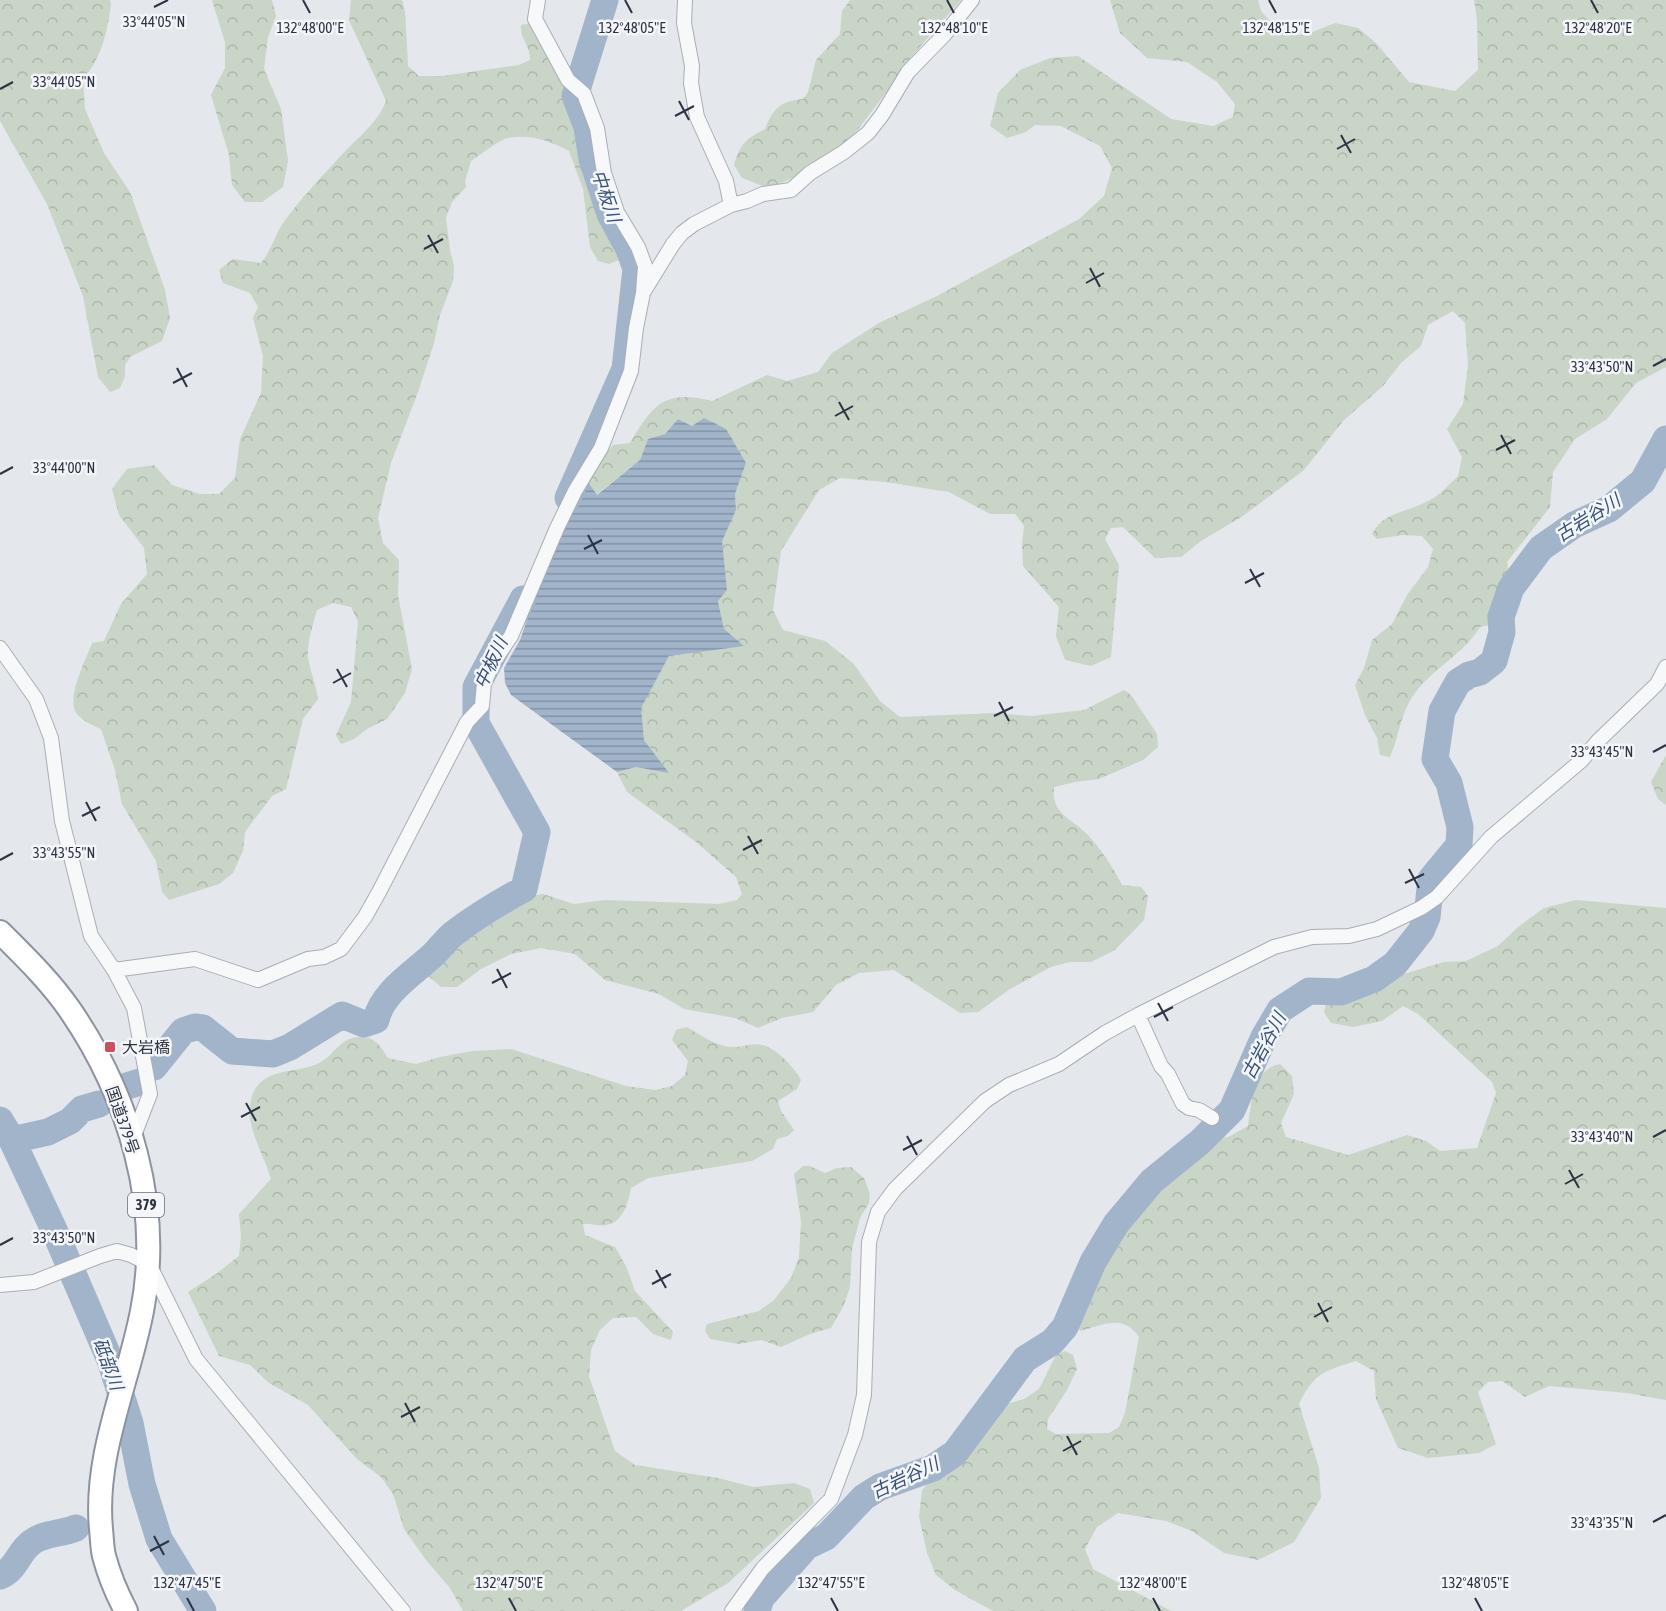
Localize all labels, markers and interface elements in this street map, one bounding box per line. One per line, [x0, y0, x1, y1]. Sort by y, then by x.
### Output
text: 33°44'05"N [123, 13, 185, 30]
text: 132°48'00"E [276, 19, 344, 36]
text: 132°48'05"E [598, 19, 666, 36]
text: 132°48'10"E [920, 19, 988, 36]
text: 132°48'15"E [1242, 19, 1310, 36]
text: 132°48'20"E [1564, 19, 1632, 36]
text: 33°44'05"N [33, 73, 95, 90]
water label: 中板川 [588, 167, 626, 227]
text: 33°43'50"N [1571, 358, 1633, 375]
text: 33°44'00"N [33, 459, 95, 476]
water label: 古岩谷川 [1552, 489, 1626, 546]
water label: 中板川 [470, 632, 512, 692]
text: 33°43'45"N [1571, 743, 1633, 760]
text: 33°43'55"N [33, 844, 95, 861]
water label: 古岩谷川 [1237, 1007, 1291, 1082]
place label: 大岩橋 [122, 1038, 170, 1056]
marker: 大岩橋 [103, 1040, 117, 1054]
street label: 国道379号 [103, 1084, 143, 1156]
text: 33°43'40"N [1571, 1128, 1633, 1145]
road number: 379 [128, 1193, 164, 1217]
text: 33°43'50"N [33, 1229, 95, 1246]
water label: 砥部川 [89, 1335, 128, 1395]
water label: 古岩谷川 [868, 1452, 944, 1502]
text: 33°43'35"N [1571, 1514, 1633, 1531]
text: 132°47'45"E [153, 1574, 221, 1591]
text: 132°47'50"E [475, 1574, 543, 1591]
text: 132°47'55"E [797, 1574, 865, 1591]
text: 132°48'00"E [1119, 1574, 1187, 1591]
text: 132°48'05"E [1441, 1574, 1509, 1591]

